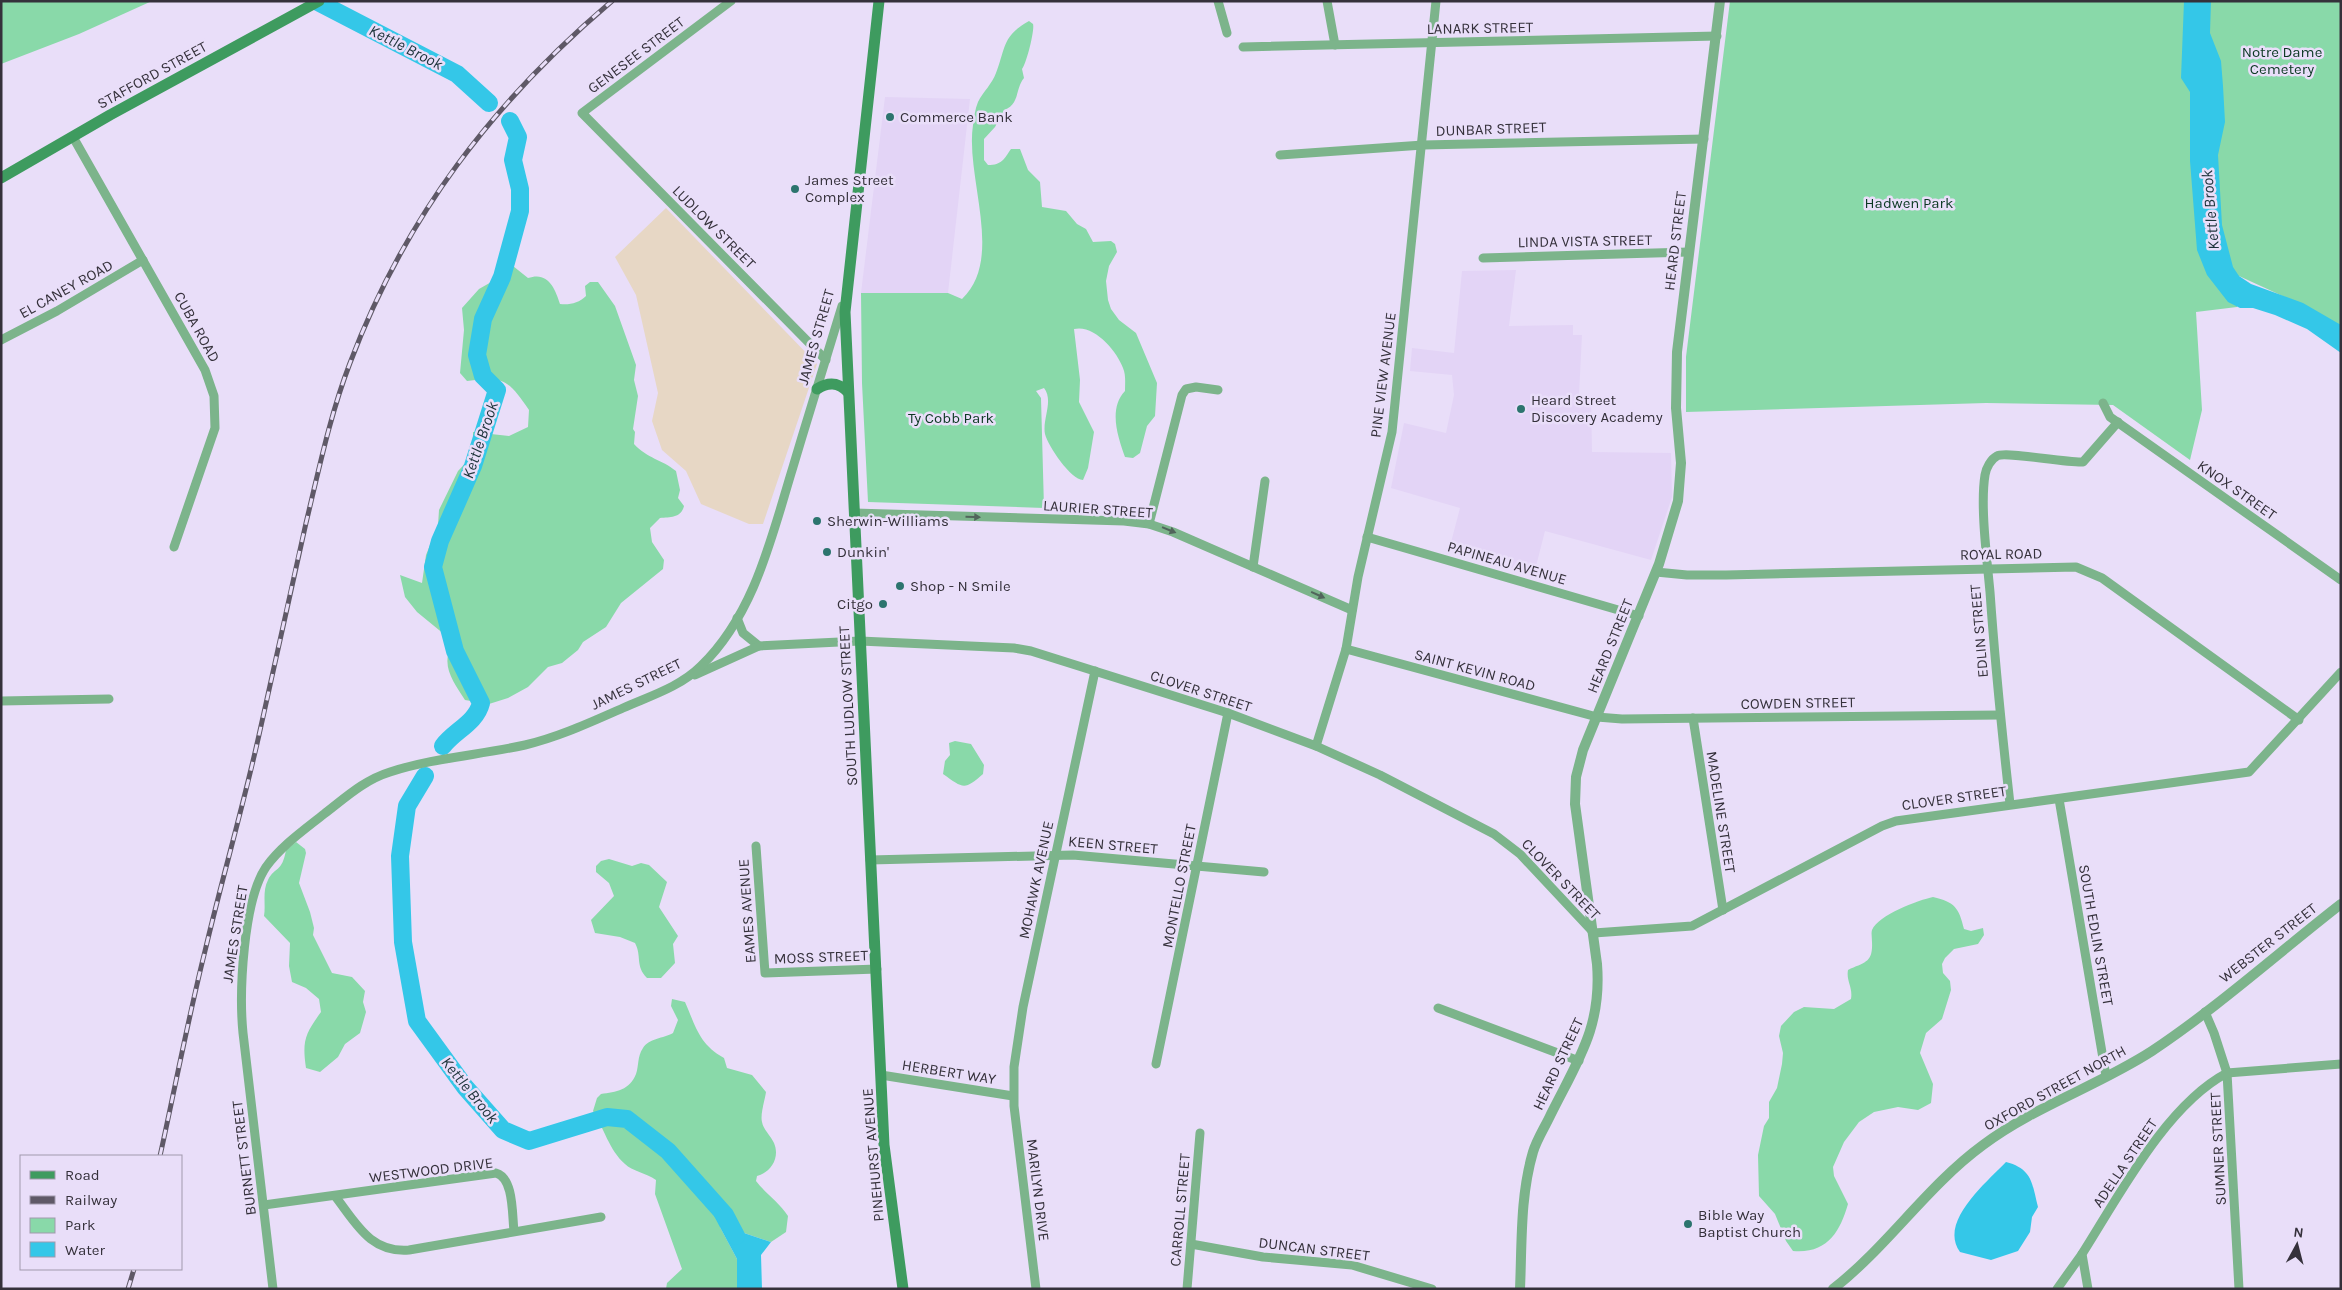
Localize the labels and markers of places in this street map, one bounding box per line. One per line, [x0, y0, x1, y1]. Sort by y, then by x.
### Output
place label: Commerce Bank [900, 108, 1013, 126]
marker: Commerce Bank [884, 111, 896, 123]
place label: James Street Complex [805, 171, 894, 206]
marker: James Street Complex [789, 183, 801, 195]
place label: Heard Street Discovery Academy [1531, 391, 1663, 426]
marker: Heard Street Discovery Academy [1515, 403, 1527, 415]
place label: Sherwin-Williams [827, 512, 949, 530]
marker: Sherwin-Williams [811, 515, 823, 527]
place label: Dunkin' [837, 543, 889, 561]
marker: Dunkin' [821, 546, 833, 558]
place label: Shop - N Smile [910, 577, 1011, 595]
marker: Shop - N Smile [894, 580, 906, 592]
place label: Citgo [837, 595, 873, 613]
marker: Citgo [877, 598, 889, 610]
place label: Bible Way Baptist Church [1698, 1206, 1801, 1241]
marker: Bible Way Baptist Church [1682, 1218, 1694, 1230]

